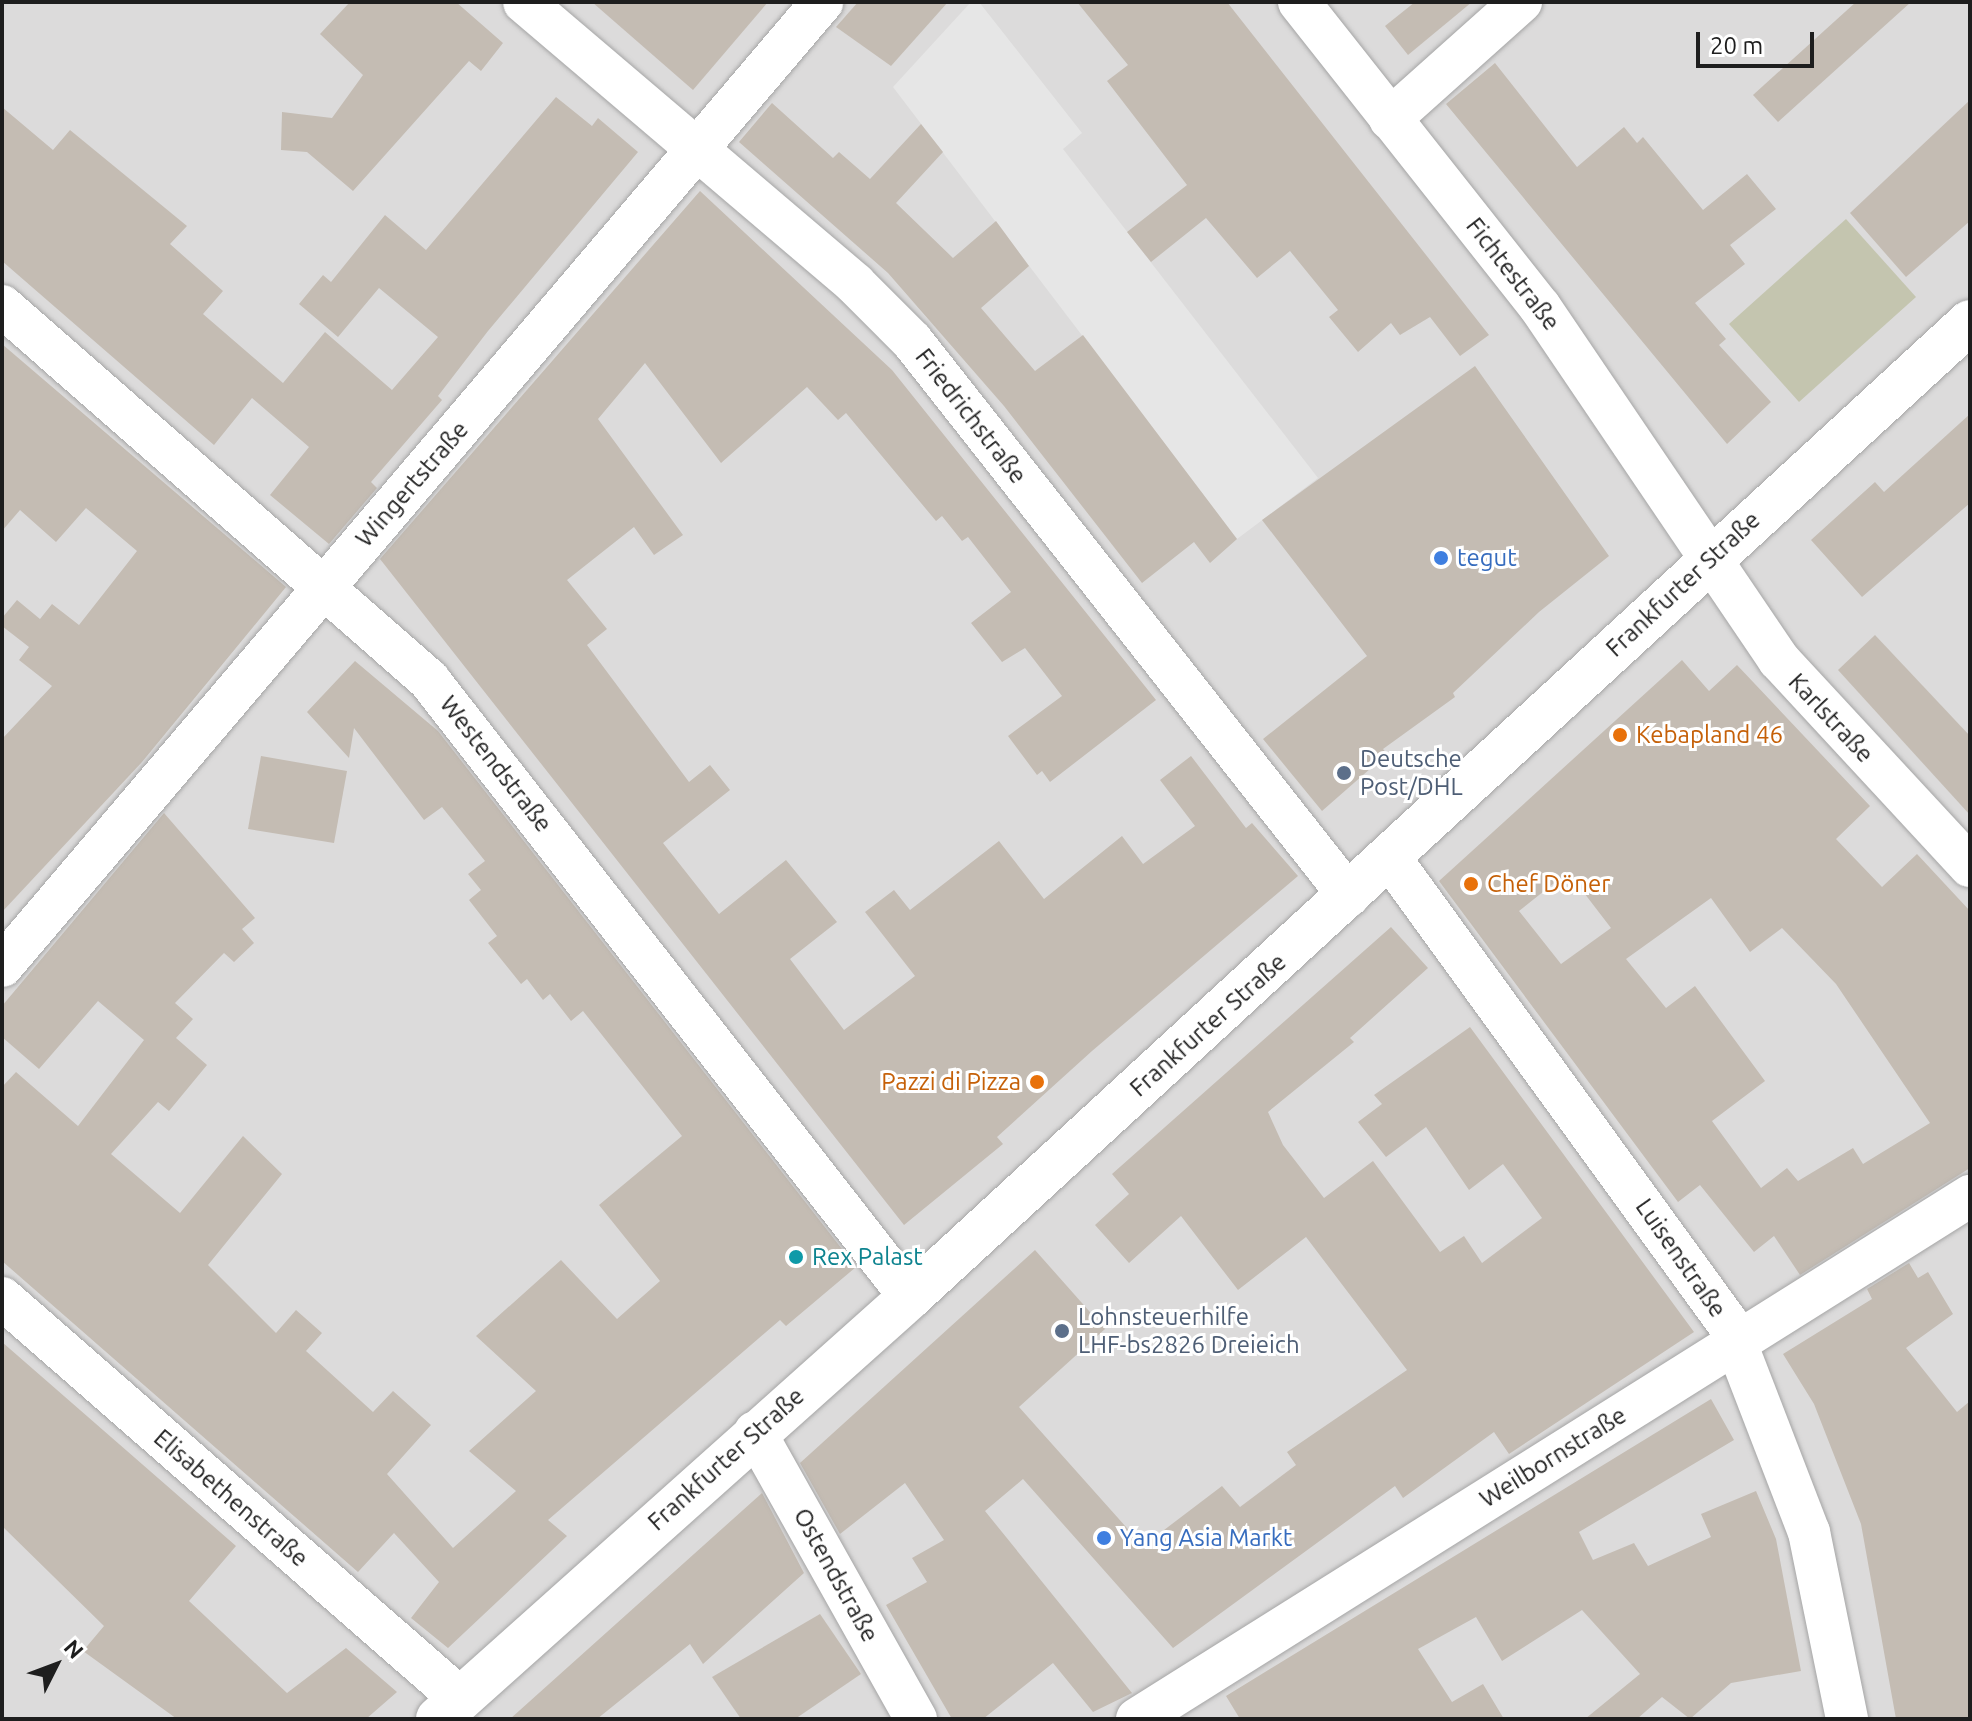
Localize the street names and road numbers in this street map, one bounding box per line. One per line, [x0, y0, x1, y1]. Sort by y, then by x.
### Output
street label: Fichtestraße [1460, 212, 1566, 336]
street label: Friedrichstraße [909, 343, 1033, 489]
street label: Wingertstraße [350, 415, 474, 553]
street label: Frankfurter Straße [1600, 505, 1766, 663]
street label: Karlstraße [1783, 667, 1879, 769]
street label: Westendstraße [434, 690, 558, 838]
street label: Frankfurter Straße [1124, 947, 1292, 1103]
street label: Luisenstraße [1630, 1193, 1732, 1323]
street label: Frankfurter Straße [642, 1381, 810, 1537]
street label: Weilbornstraße [1475, 1401, 1631, 1513]
street label: Elisabethenstraße [148, 1423, 314, 1573]
street label: Ostendstraße [787, 1503, 885, 1647]

